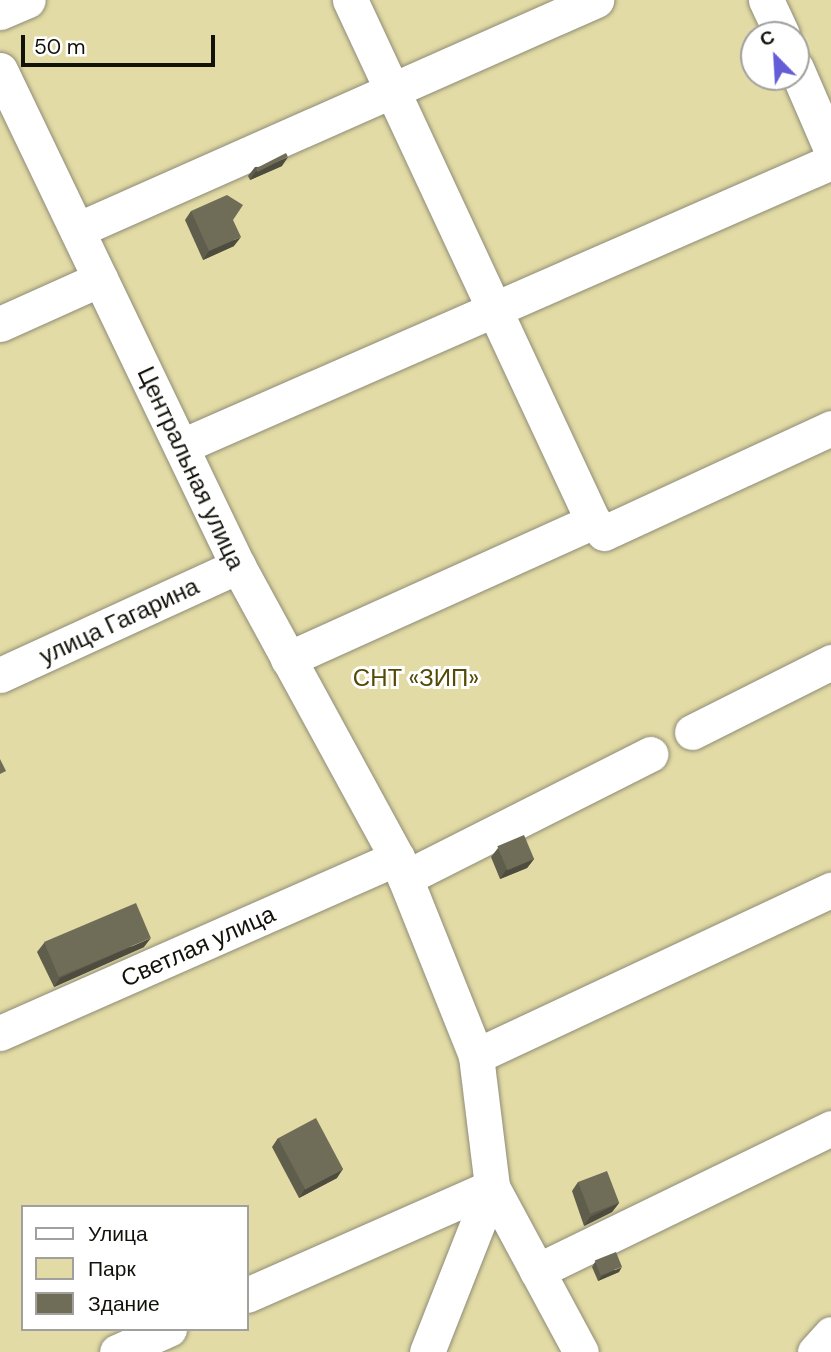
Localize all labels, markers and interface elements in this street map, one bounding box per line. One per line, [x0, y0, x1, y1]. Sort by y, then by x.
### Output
scale bar [24, 21, 219, 65]
north arrow [740, 21, 810, 91]
text: С [756, 24, 778, 52]
text: 50 m [34, 33, 85, 61]
street label: Центральная улица [131, 362, 251, 574]
street label: улица Гагарина [35, 572, 203, 670]
park label: СНТ «ЗИП» [353, 664, 479, 692]
street label: Светлая улица [117, 899, 279, 993]
legend [21, 1205, 248, 1331]
text: Улица [88, 1220, 148, 1248]
text: Парк [88, 1255, 136, 1283]
text: Здание [88, 1290, 160, 1318]

